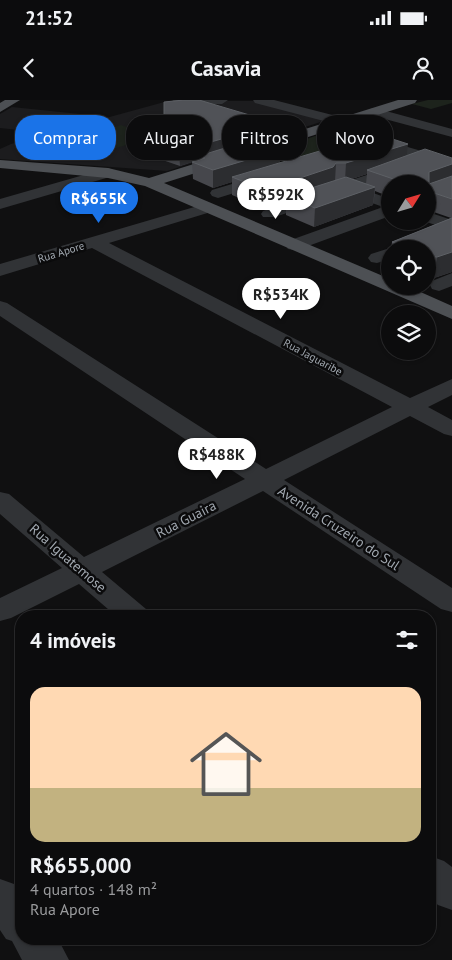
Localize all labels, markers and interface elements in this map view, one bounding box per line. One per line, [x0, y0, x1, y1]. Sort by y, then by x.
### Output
text: 21:52 [25, 6, 73, 30]
icon: back [15, 54, 43, 82]
text: Casavia [191, 54, 261, 82]
icon: person [409, 54, 437, 82]
chip: Comprar [15, 115, 116, 160]
chip: Alugar [126, 115, 212, 160]
chip: Filtros [222, 115, 307, 160]
chip: Novo [317, 115, 393, 160]
north arrow [381, 175, 436, 230]
map controls [381, 175, 436, 360]
pin: R$592K [235, 178, 317, 220]
pin: R$655K [58, 182, 140, 224]
text: R$592K [248, 184, 304, 204]
text: R$655K [71, 188, 127, 208]
street label: Rua Apore [36, 238, 86, 266]
button: locate [381, 240, 436, 295]
pin: R$534K [240, 278, 322, 320]
text: R$534K [253, 284, 309, 304]
button: layers [381, 305, 436, 360]
street label: Rua Jaguaribe [281, 336, 345, 379]
pin: R$488K [176, 438, 258, 480]
text: R$488K [189, 444, 245, 464]
street label: Avenida Cruzeiro do Sul [275, 482, 403, 574]
street label: Rua Guaira [153, 496, 219, 542]
street label: Rua Iguatemose [26, 520, 110, 596]
icon: filters [393, 626, 421, 654]
text: 4 imóveis [30, 627, 116, 654]
icon: home [181, 719, 271, 809]
text: R$655,000 [30, 852, 131, 879]
text: 4 quartos · 148 m² [30, 879, 157, 899]
text: Rua Apore [30, 899, 100, 919]

